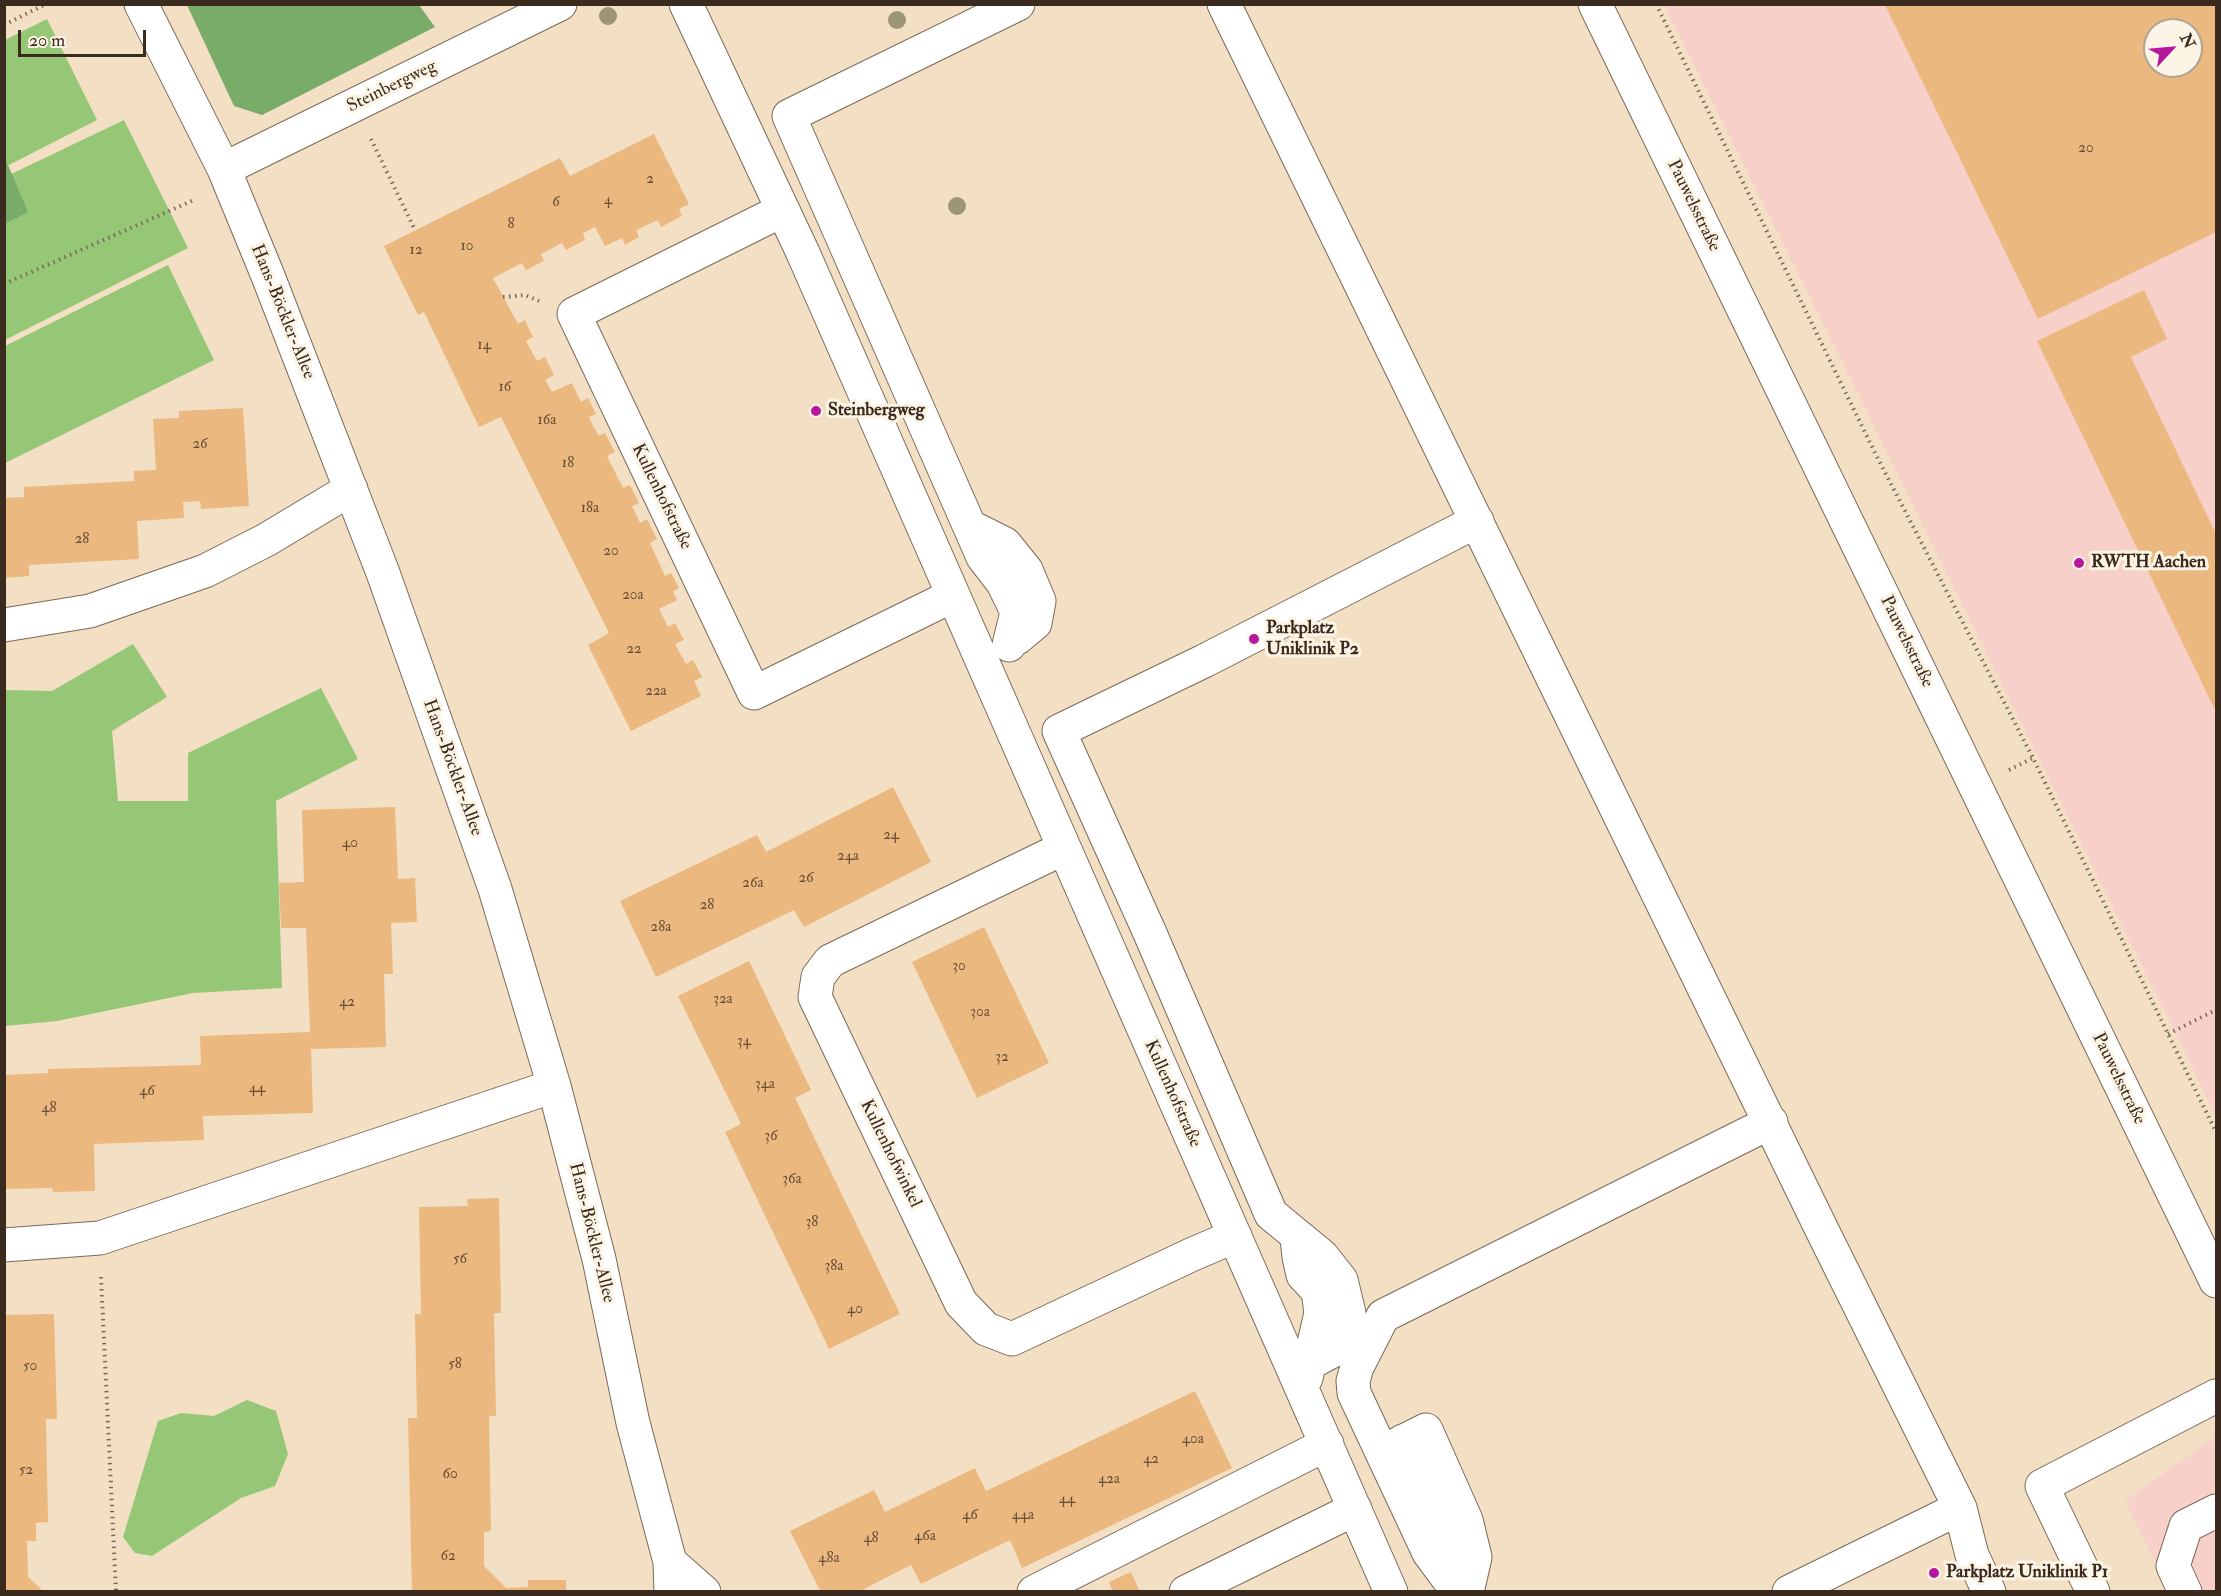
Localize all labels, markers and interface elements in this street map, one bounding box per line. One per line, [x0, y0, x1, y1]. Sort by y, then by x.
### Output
scale bar [21, 18, 148, 56]
north arrow [2143, 18, 2203, 78]
text: 20 m [29, 29, 65, 52]
text: N [2175, 30, 2200, 52]
street label: Steinbergweg [344, 56, 440, 118]
house number: 20 [2078, 140, 2094, 158]
street label: Pauwelsstraße [1662, 157, 1724, 255]
house number: 2 [646, 171, 654, 189]
house number: 4 [604, 192, 612, 210]
house number: 6 [552, 194, 560, 212]
house number: 8 [507, 216, 515, 234]
house number: 10 [461, 238, 473, 256]
street label: Hans-Böckler-Allee [245, 241, 319, 383]
house number: 12 [410, 242, 422, 260]
house number: 14 [477, 337, 491, 355]
house number: 16 [499, 379, 511, 397]
place label: Steinbergweg [828, 400, 925, 422]
marker: Steinbergweg [809, 404, 823, 418]
house number: 16a [537, 412, 557, 430]
house number: 26 [192, 436, 208, 454]
street label: Kullenhofstraße [626, 441, 696, 553]
house number: 18 [562, 455, 574, 473]
house number: 18a [581, 500, 599, 518]
house number: 28 [75, 531, 89, 549]
house number: 20 [603, 543, 619, 561]
place label: RWTH Aachen [2091, 552, 2206, 574]
marker: RWTH Aachen [2072, 556, 2086, 570]
house number: 20a [622, 587, 644, 605]
street label: Pauwelsstraße [1875, 593, 1937, 691]
place label: Parkplatz Uniklinik P2 [1266, 618, 1359, 660]
marker: Parkplatz Uniklinik P2 [1247, 632, 1261, 646]
house number: 22 [626, 641, 642, 659]
house number: 22a [645, 683, 667, 701]
street label: Hans-Böckler-Allee [417, 697, 487, 839]
house number: 24 [883, 827, 899, 845]
house number: 40 [342, 835, 358, 853]
house number: 24a [837, 848, 859, 866]
house number: 26 [798, 870, 814, 888]
house number: 26a [742, 875, 764, 893]
house number: 28 [700, 897, 714, 915]
house number: 28a [651, 919, 671, 937]
house number: 30 [952, 958, 966, 976]
house number: 32a [713, 991, 733, 1009]
house number: 42 [339, 994, 355, 1012]
house number: 30a [970, 1004, 990, 1022]
street label: Pauwelsstraße [2087, 1030, 2149, 1128]
house number: 34 [737, 1033, 751, 1051]
street label: Kullenhofstraße [1139, 1037, 1205, 1151]
house number: 32 [995, 1049, 1009, 1067]
house number: 34a [755, 1076, 775, 1094]
house number: 44 [249, 1080, 265, 1098]
house number: 46 [139, 1083, 155, 1101]
street label: Kullenhofwinkel [855, 1097, 925, 1211]
house number: 48 [41, 1100, 57, 1118]
house number: 36 [764, 1128, 778, 1146]
street label: Hans-Böckler-Allee [563, 1161, 619, 1305]
house number: 36a [782, 1171, 802, 1189]
house number: 38 [806, 1214, 818, 1232]
house number: 56 [453, 1251, 467, 1269]
house number: 38a [825, 1258, 843, 1276]
house number: 40 [847, 1301, 863, 1319]
house number: 58 [448, 1356, 462, 1374]
house number: 50 [23, 1358, 37, 1376]
house number: 40a [1182, 1431, 1204, 1449]
house number: 42 [1143, 1451, 1159, 1469]
house number: 52 [19, 1462, 33, 1480]
house number: 60 [442, 1466, 458, 1484]
house number: 42a [1098, 1471, 1120, 1489]
house number: 44 [1059, 1491, 1075, 1509]
house number: 46 [962, 1507, 978, 1525]
house number: 44a [1012, 1507, 1034, 1525]
house number: 46a [914, 1528, 936, 1546]
house number: 48 [863, 1530, 879, 1548]
house number: 62 [440, 1548, 456, 1566]
house number: 48a [818, 1550, 840, 1568]
place label: Parkplatz Uniklinik P1 [1946, 1562, 2108, 1584]
marker: Parkplatz Uniklinik P1 [1927, 1566, 1941, 1580]

